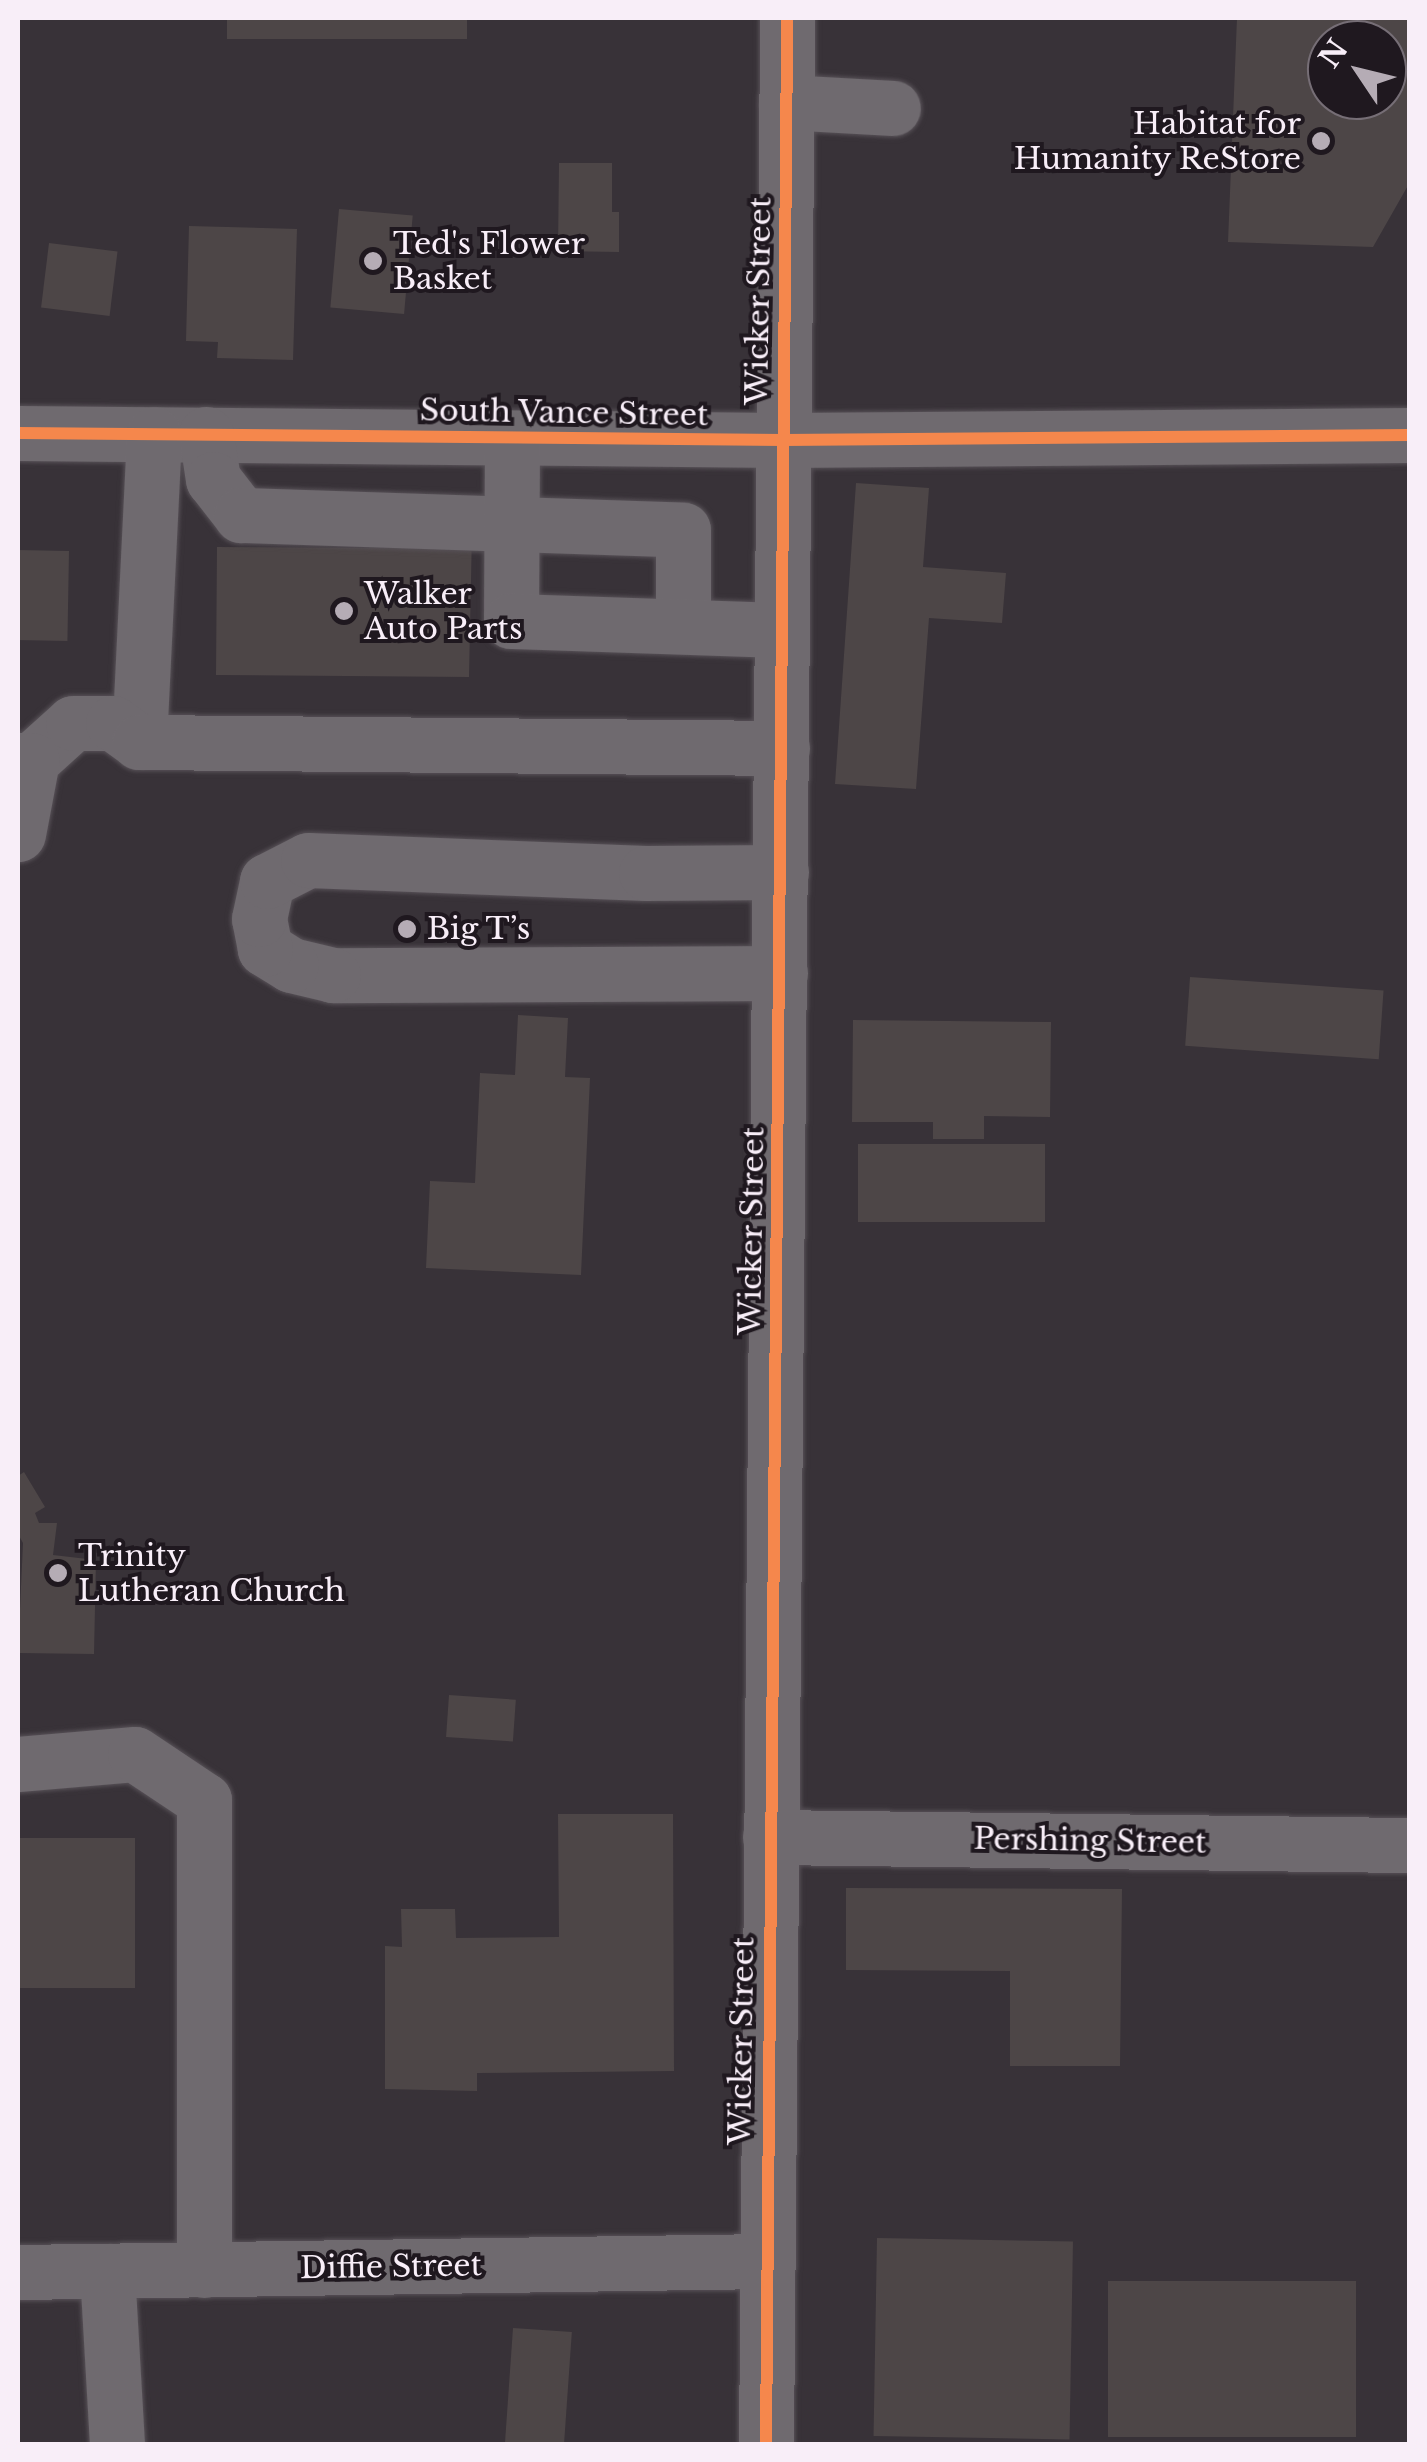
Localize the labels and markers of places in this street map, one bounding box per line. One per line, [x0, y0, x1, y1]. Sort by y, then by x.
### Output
place label: Habitat for Humanity ReStore [1013, 106, 1301, 176]
marker: Habitat for Humanity ReStore [1310, 130, 1332, 152]
place label: Ted's Flower Basket [393, 226, 585, 296]
marker: Ted's Flower Basket [362, 250, 384, 272]
place label: Walker Auto Parts [364, 576, 523, 646]
marker: Walker Auto Parts [333, 600, 355, 622]
place label: Big T’s [427, 911, 532, 947]
marker: Big T’s [396, 918, 418, 940]
place label: Trinity Lutheran Church [78, 1538, 345, 1608]
marker: Trinity Lutheran Church [47, 1562, 69, 1584]

